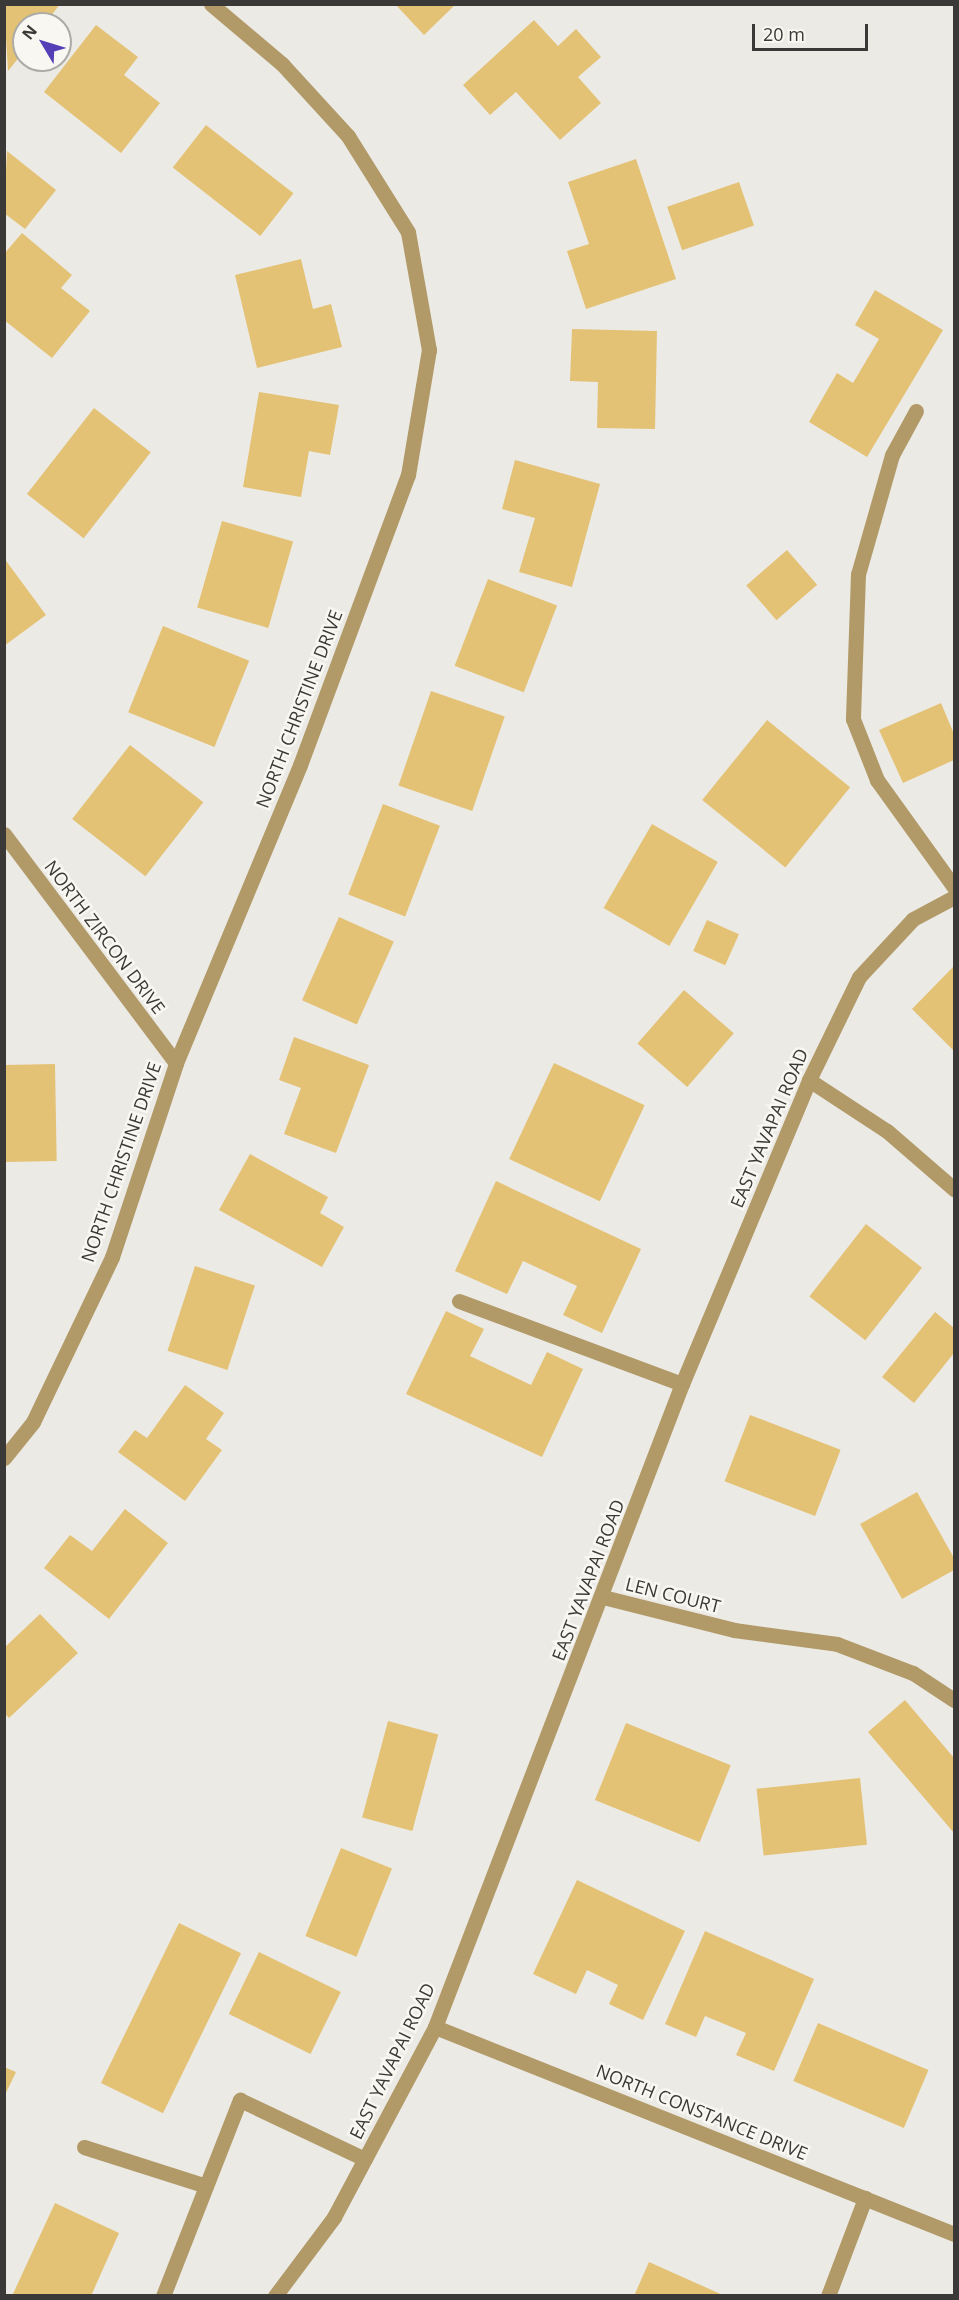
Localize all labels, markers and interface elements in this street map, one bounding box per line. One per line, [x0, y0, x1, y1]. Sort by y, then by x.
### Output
north arrow [12, 12, 72, 72]
scale bar [755, 12, 870, 50]
text: N [17, 20, 42, 44]
text: 20 m [763, 22, 805, 46]
street label: NORTH CHRISTINE DRIVE [251, 607, 347, 811]
street label: NORTH ZIRCON DRIVE [40, 856, 170, 1018]
street label: EAST YAVAPAI ROAD [726, 1045, 812, 1211]
street label: NORTH CHRISTINE DRIVE [77, 1059, 165, 1265]
street label: EAST YAVAPAI ROAD [547, 1496, 629, 1664]
street label: LEN COURT [623, 1573, 723, 1617]
street label: EAST YAVAPAI ROAD [345, 1979, 439, 2143]
street label: NORTH CONSTANCE DRIVE [593, 2060, 811, 2164]

